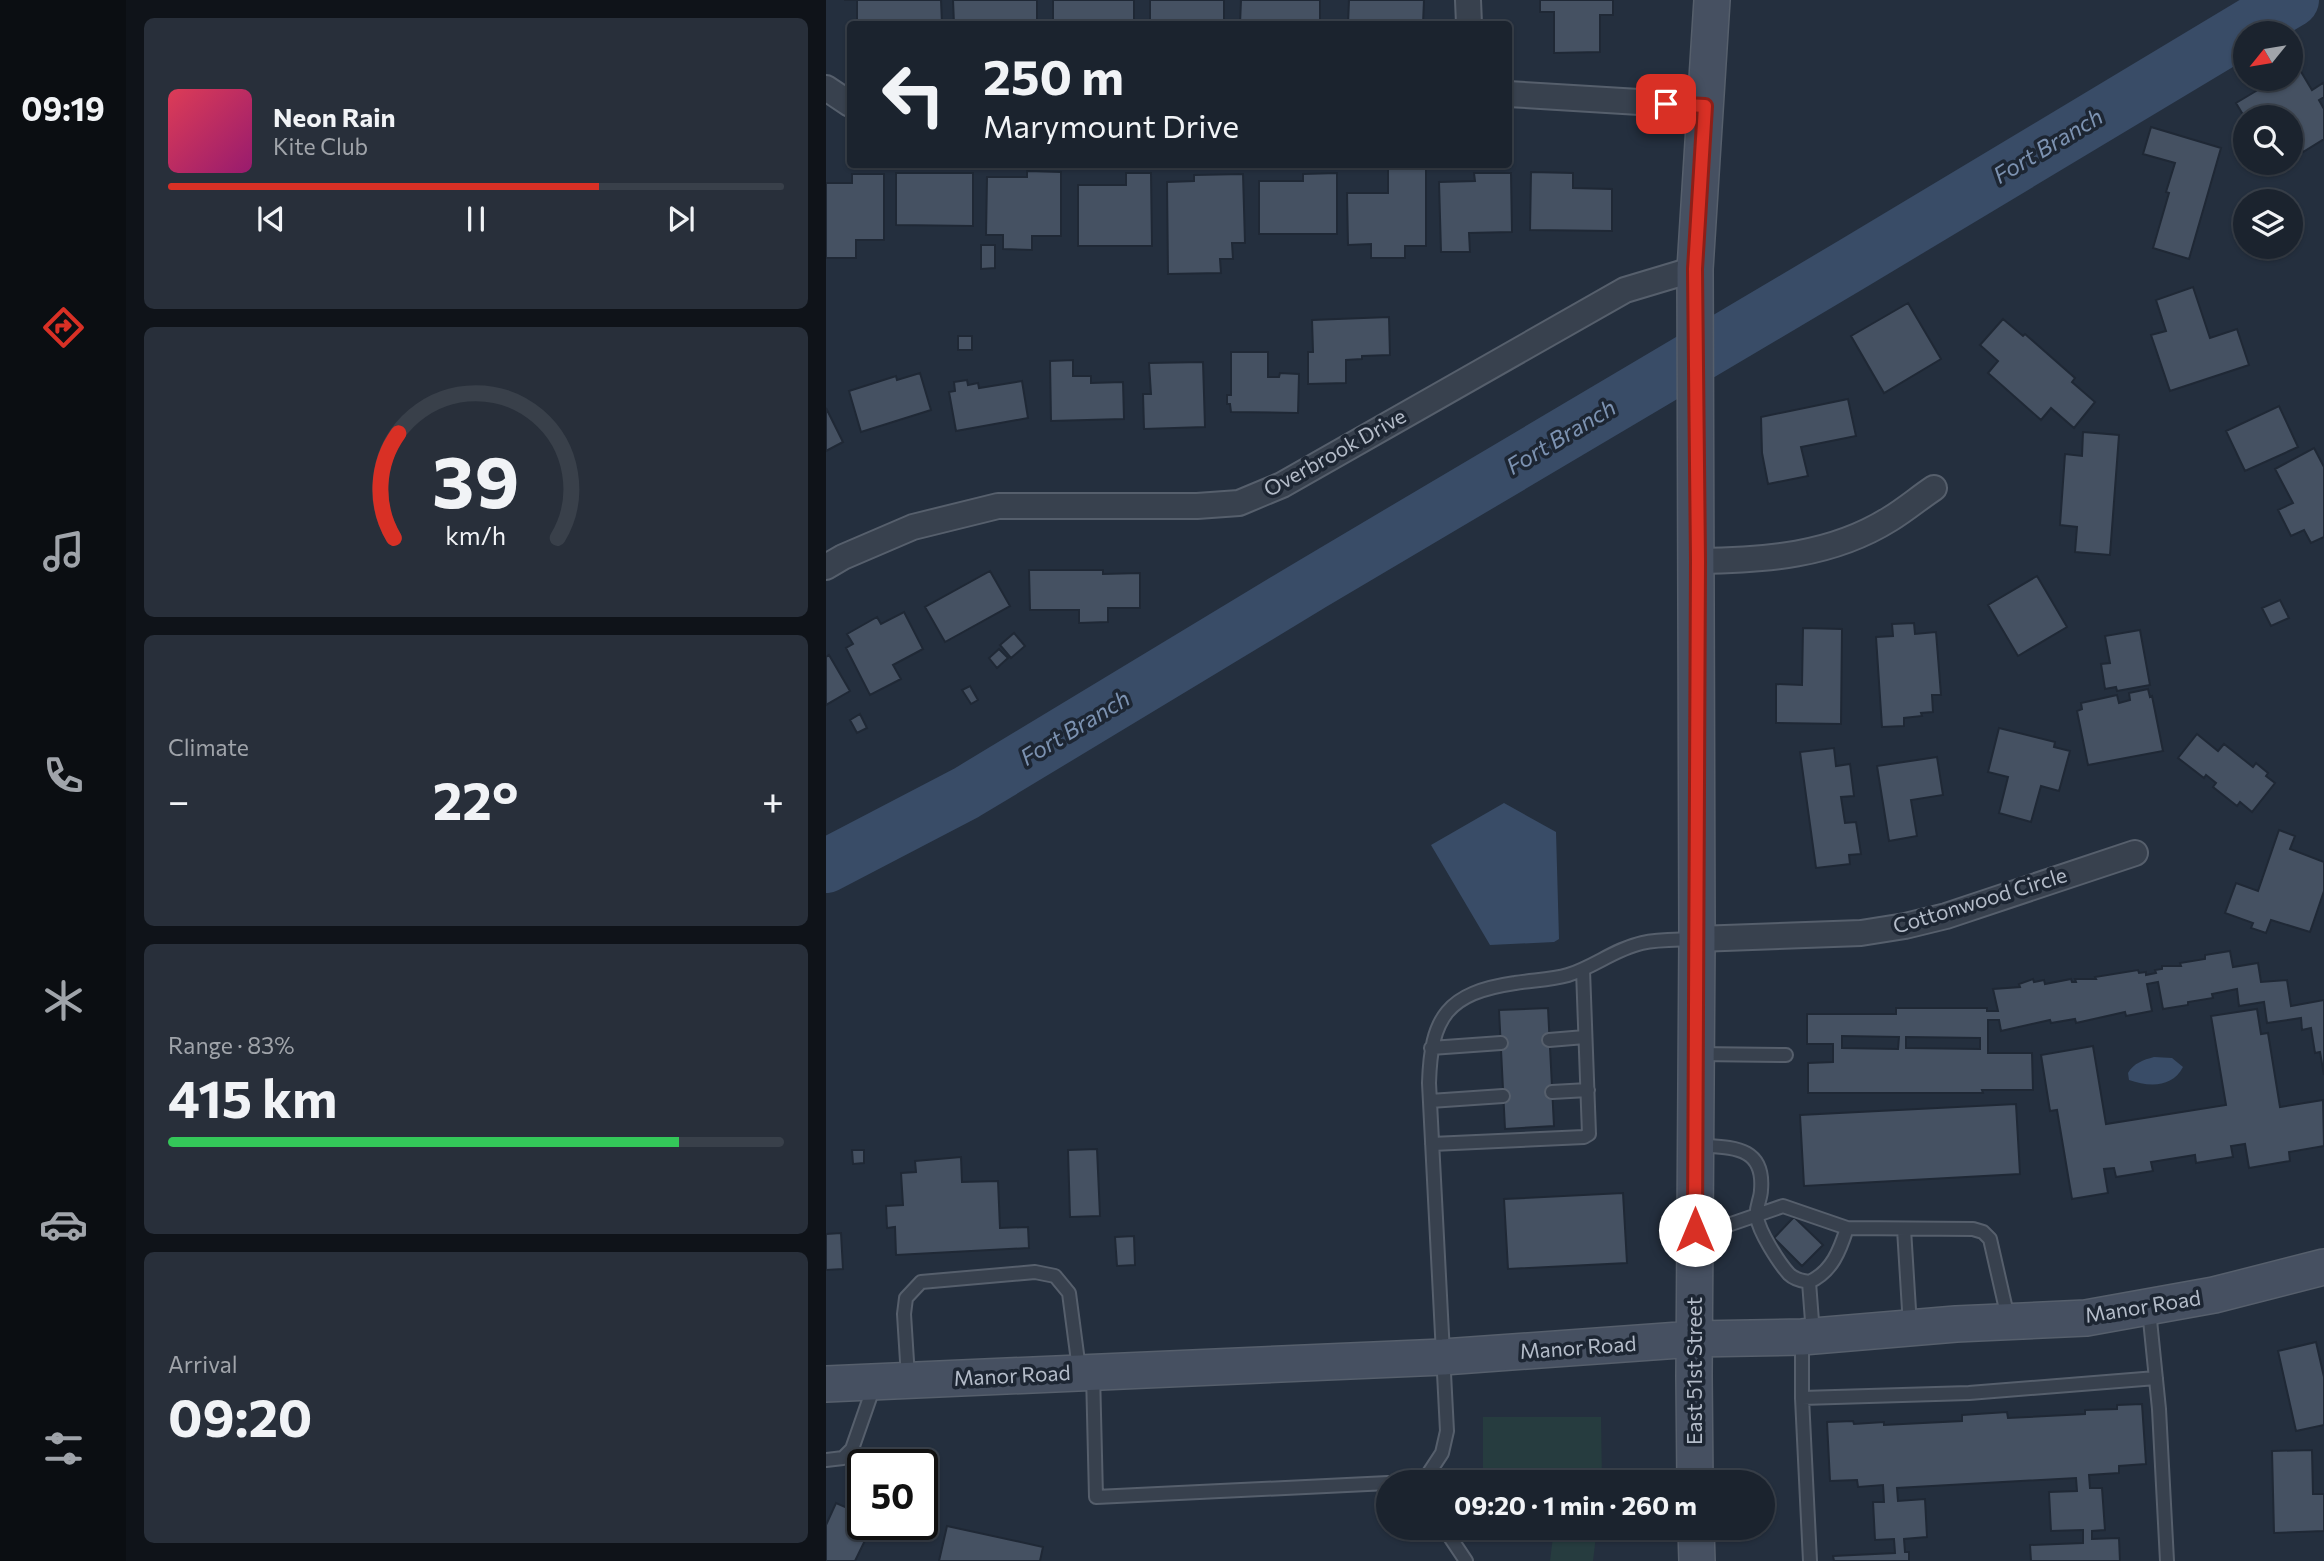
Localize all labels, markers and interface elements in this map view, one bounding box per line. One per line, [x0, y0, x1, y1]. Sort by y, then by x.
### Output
north arrow [2233, 21, 2303, 91]
map controls [2233, 21, 2303, 259]
text: 250 m [983, 45, 1124, 105]
icon: left [868, 49, 959, 140]
pin [1636, 74, 1696, 134]
icon: arrive [1647, 85, 1685, 123]
text: 09:19 [21, 88, 105, 128]
text: Neon Rain [273, 101, 396, 132]
water label: Fort Branch [1988, 101, 2107, 189]
text: Marymount Drive [983, 105, 1239, 145]
button: search [2233, 105, 2303, 175]
text: Kite Club [273, 132, 368, 160]
button: layers [2233, 189, 2303, 259]
icon: previous [252, 200, 290, 238]
icon: pause [457, 200, 495, 238]
icon: next [662, 200, 700, 238]
icon: directions [39, 303, 88, 352]
water label: Fort Branch [1501, 392, 1620, 480]
street label: Overbrook Drive [1259, 402, 1410, 501]
text: 39 [432, 434, 520, 523]
text: km/h [446, 520, 506, 550]
icon: music [39, 527, 88, 576]
water label: Fort Branch [1015, 683, 1134, 771]
text: Climate [168, 733, 249, 761]
icon: phone [39, 751, 88, 800]
text: 22° [433, 767, 518, 831]
text: − [168, 776, 190, 823]
text: + [762, 776, 784, 823]
street label: Cottonwood Circle [1890, 861, 2070, 938]
icon: climate [39, 976, 88, 1025]
text: Range · 83% [168, 1031, 294, 1059]
text: 415 km [168, 1065, 337, 1129]
position arrow [1658, 1193, 1732, 1267]
icon: car [39, 1200, 88, 1249]
street label: Manor Road [2083, 1284, 2202, 1327]
street label: East 51st Street [1681, 1297, 1706, 1445]
street label: Manor Road [1519, 1330, 1637, 1363]
text: Arrival [168, 1350, 238, 1378]
street label: Manor Road [953, 1359, 1071, 1390]
text: 09:20 [168, 1384, 312, 1448]
icon: filters [39, 1424, 88, 1473]
speed limit sign: 50 [847, 1449, 938, 1540]
text: 09:20 · 1 min · 260 m [1454, 1489, 1697, 1520]

